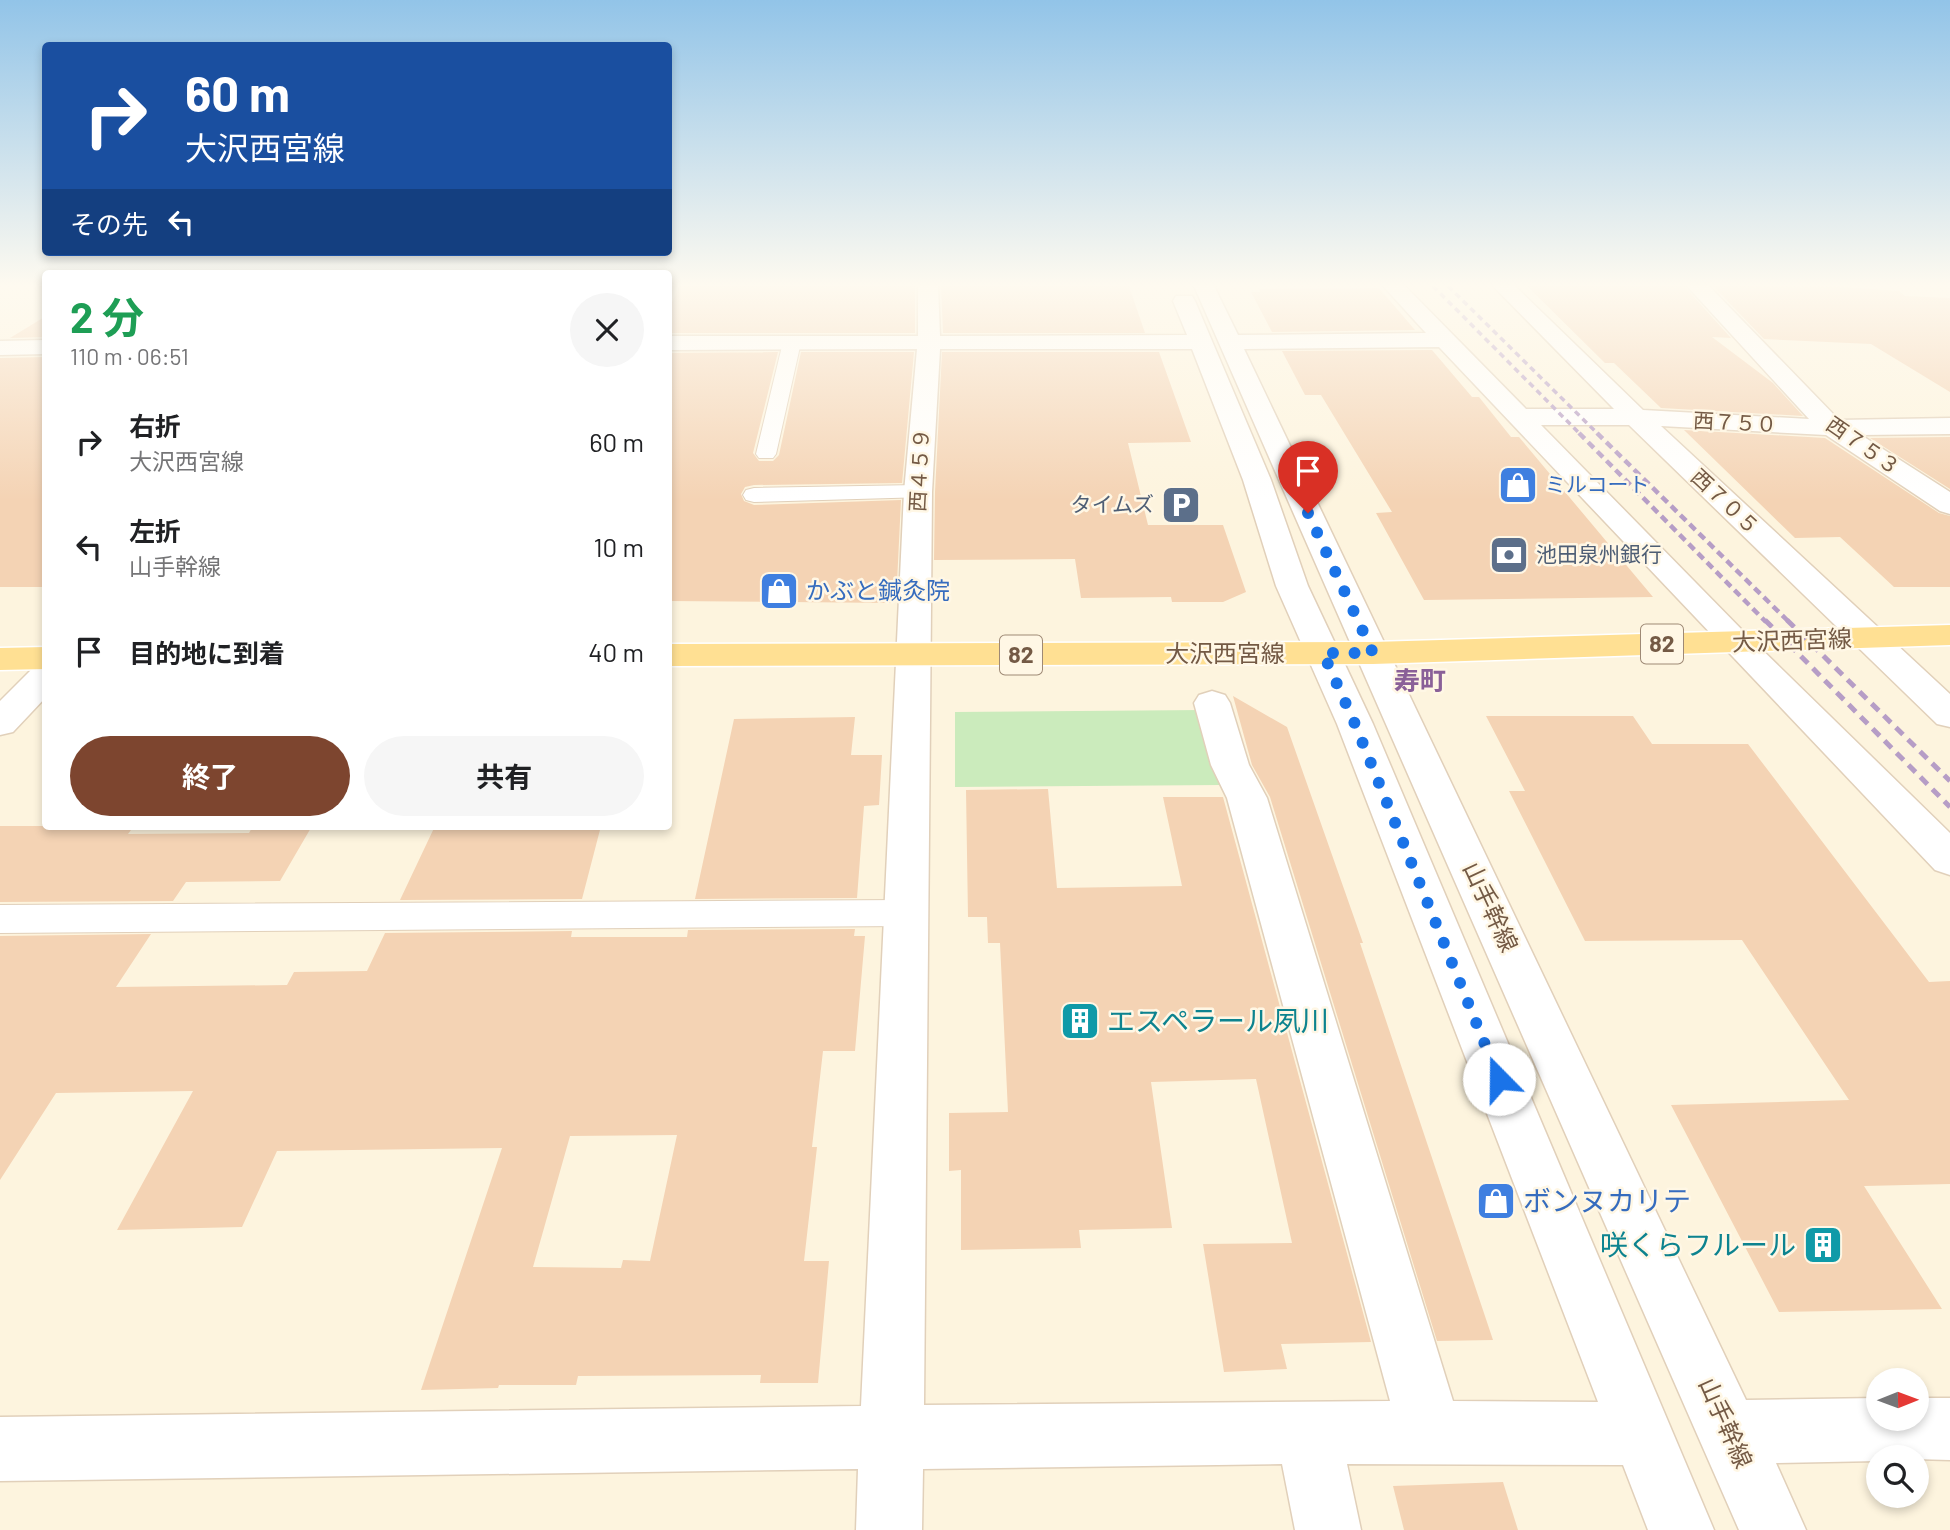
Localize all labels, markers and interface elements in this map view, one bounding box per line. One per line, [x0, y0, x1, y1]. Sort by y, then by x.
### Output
text: 60 m [185, 63, 290, 122]
icon: right [70, 70, 161, 161]
text: 大沢西宮線 [185, 128, 345, 166]
icon: left [162, 203, 200, 241]
text: その先 [70, 208, 148, 239]
text: 2 分 [70, 291, 144, 341]
button: close [570, 293, 644, 367]
text: 110 m · 06:51 [70, 342, 189, 370]
street label: 西７５０ [1692, 407, 1778, 436]
text: 右折 [129, 410, 181, 441]
street label: 西７５３ [1822, 410, 1905, 479]
icon: right [70, 423, 108, 461]
text: 60 m [589, 426, 644, 457]
street label: 西４５９ [904, 427, 933, 513]
pin [1278, 441, 1338, 513]
text: 大沢西宮線 [129, 447, 244, 475]
icon: arrive [1289, 452, 1327, 490]
street label: 西７０５ [1687, 463, 1765, 539]
shop icon: ミルコート [1497, 464, 1539, 506]
place label: ミルコート [1545, 471, 1650, 496]
parking icon: タイムズ [1160, 484, 1202, 526]
place label: タイムズ [1070, 491, 1154, 516]
text: 左折 [129, 515, 181, 546]
icon: left [70, 528, 108, 566]
text: 10 m [594, 531, 644, 562]
bank icon: 池田泉州銀行 [1488, 534, 1530, 576]
place label: 池田泉州銀行 [1536, 541, 1662, 566]
text: 山手幹線 [129, 552, 221, 580]
shop icon: かぶと鍼灸院 [758, 570, 800, 612]
place label: かぶと鍼灸院 [806, 575, 950, 604]
street label: 大沢西宮線 [1731, 623, 1852, 656]
road number: 82 [1641, 624, 1683, 664]
icon: arrive [70, 633, 108, 671]
text: 40 m [588, 636, 644, 667]
road number: 82 [1000, 636, 1042, 674]
text: 目的地に到着 [129, 637, 285, 668]
street label: 大沢西宮線 [1165, 638, 1285, 667]
district label: 寿町 [1394, 664, 1446, 695]
button: 終了 [70, 736, 350, 816]
button: 共有 [364, 736, 644, 816]
street label: 山手幹線 [1458, 857, 1525, 956]
building icon: エスペラール夙川 [1059, 1000, 1101, 1042]
place label: エスペラール夙川 [1107, 1003, 1329, 1037]
position arrow [1462, 1042, 1536, 1116]
shop icon: ボンヌカリテ [1475, 1180, 1517, 1222]
place label: ボンヌカリテ [1523, 1183, 1691, 1217]
building icon: 咲くらフルール [1802, 1224, 1844, 1266]
place label: 咲くらフルール [1600, 1227, 1796, 1261]
north arrow [1866, 1368, 1928, 1432]
map controls [1866, 1368, 1929, 1508]
street label: 山手幹線 [1694, 1373, 1759, 1472]
button: search [1866, 1445, 1929, 1508]

